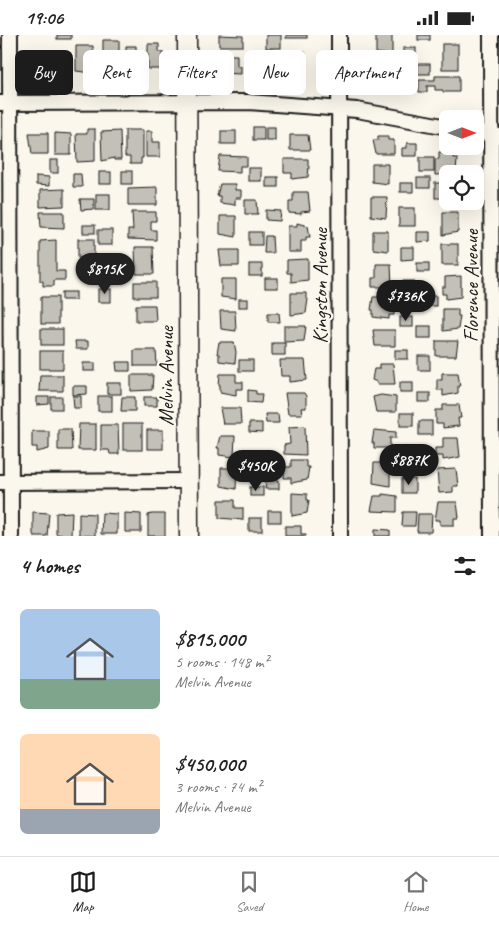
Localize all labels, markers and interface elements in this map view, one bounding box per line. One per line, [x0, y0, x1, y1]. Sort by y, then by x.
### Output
text: 19:06 [25, 6, 63, 30]
chip: Buy [15, 50, 73, 95]
chip: Rent [83, 50, 149, 95]
chip: Filters [159, 50, 234, 95]
chip: New [244, 50, 306, 95]
chip: Apartment [316, 50, 418, 95]
north arrow [439, 110, 484, 155]
map controls [439, 110, 484, 210]
button: locate [439, 165, 484, 210]
street label: Kingston Avenue [307, 227, 333, 344]
street label: Florence Avenue [458, 229, 484, 342]
pin: $815K [70, 253, 140, 295]
text: $815K [87, 259, 123, 279]
pin: $736K [371, 279, 441, 322]
text: $736K [387, 286, 425, 306]
street label: Melvin Avenue [153, 325, 179, 426]
pin: $887K [374, 443, 444, 486]
pin: $450K [221, 449, 291, 492]
text: $887K [391, 450, 427, 470]
text: $450K [238, 456, 274, 476]
icon: filters [451, 552, 479, 580]
text: 4 homes [20, 553, 79, 579]
text: $815,000 [175, 626, 245, 652]
icon: home [60, 629, 120, 689]
text: 5 rooms · 148 m² [175, 652, 269, 672]
text: Melvin Avenue [175, 672, 251, 692]
text: $450,000 [175, 751, 245, 777]
icon: home [60, 754, 120, 814]
text: 3 rooms · 74 m² [175, 777, 261, 797]
text: Melvin Avenue [175, 797, 251, 817]
tab: Map [69, 868, 97, 915]
tab: Saved [235, 868, 263, 915]
tab: Home [402, 868, 430, 915]

